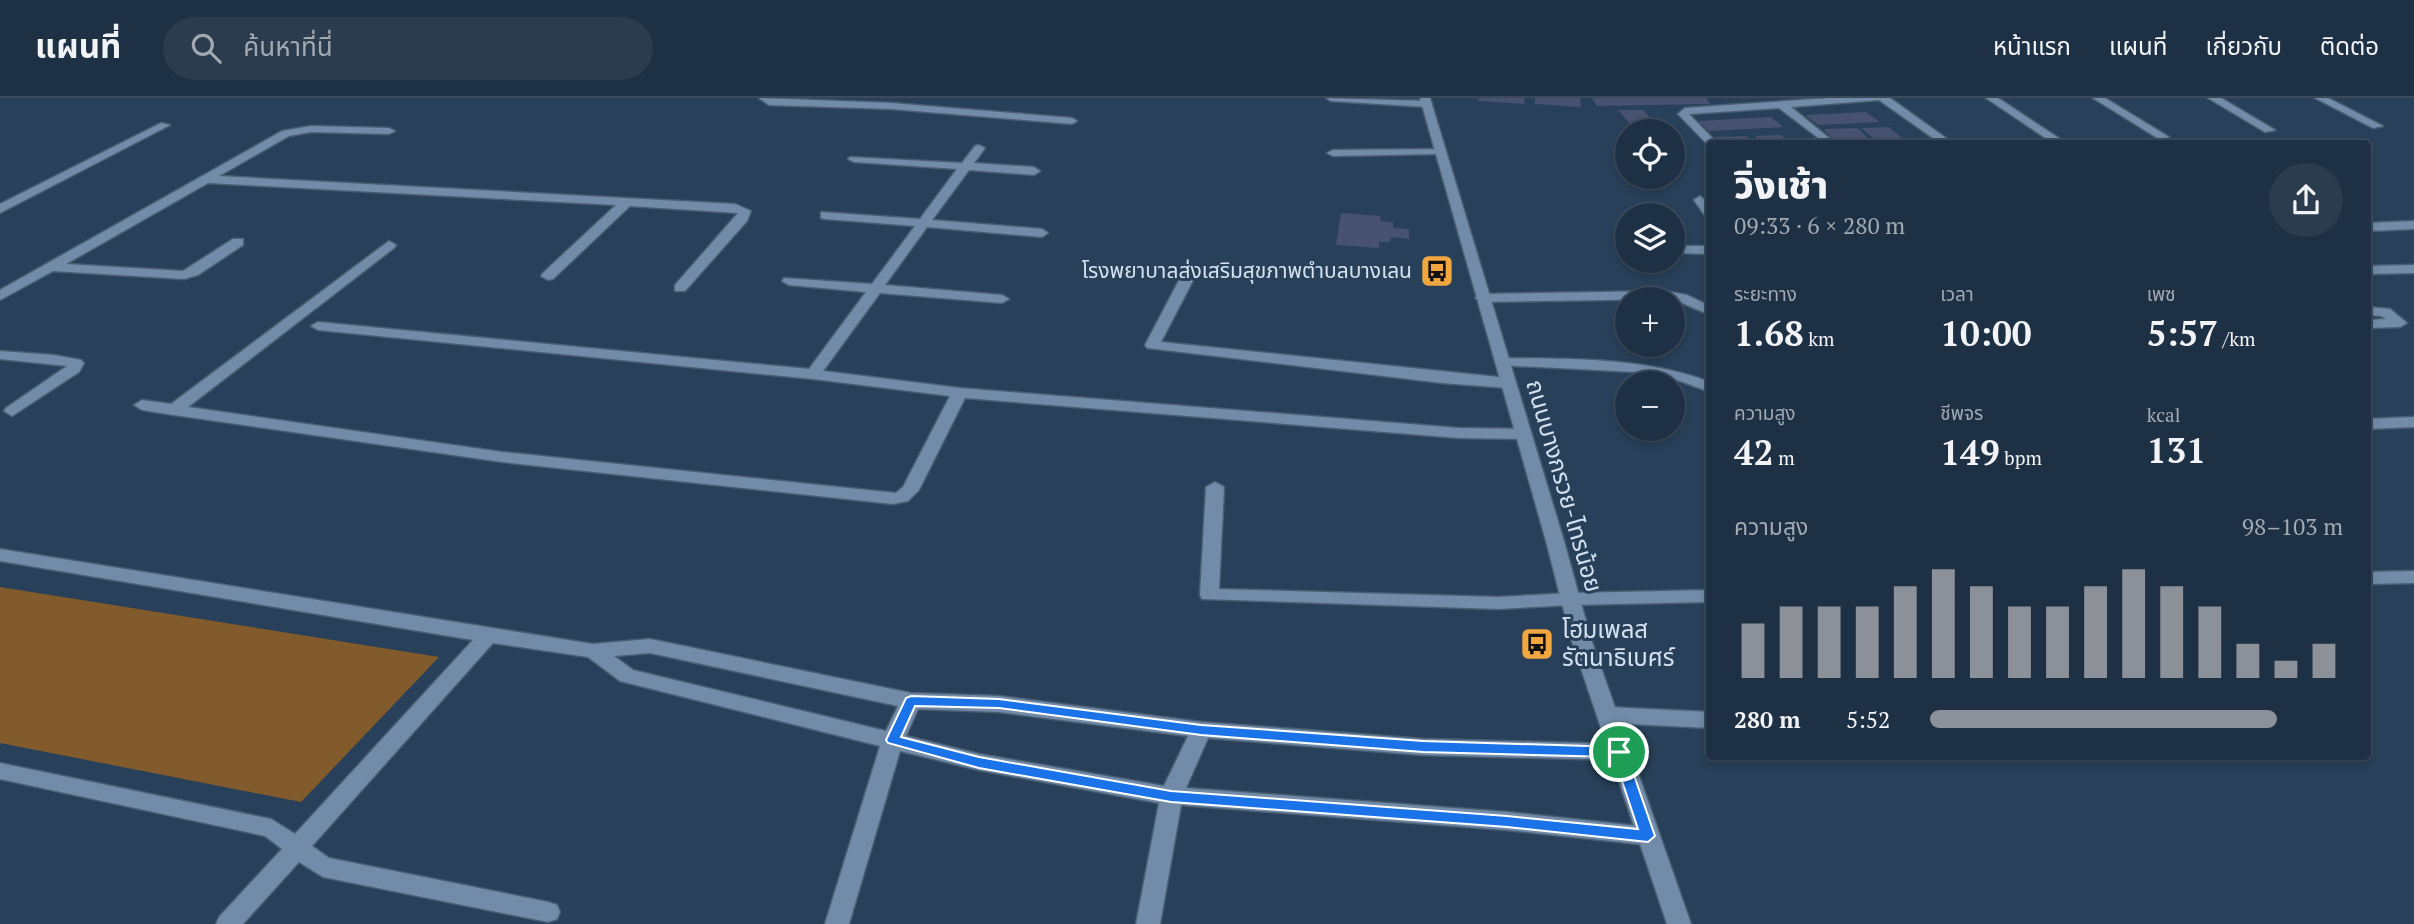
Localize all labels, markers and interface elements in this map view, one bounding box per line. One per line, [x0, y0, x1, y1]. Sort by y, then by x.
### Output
search box [163, 17, 653, 80]
text: แผนที่ [35, 24, 121, 67]
icon: search [187, 29, 225, 67]
text: ค้นหาที่นี่ [243, 29, 333, 63]
text: หน้าแรก [1993, 30, 2071, 62]
text: แผนที่ [2109, 30, 2167, 62]
text: เกี่ยวกับ [2205, 30, 2282, 62]
text: ติดต่อ [2320, 30, 2379, 62]
map controls [1615, 119, 1685, 441]
button: locate [1615, 119, 1685, 189]
text: วิ่งเช้า [1734, 159, 1828, 209]
button: share [2269, 163, 2343, 237]
button: layers [1615, 203, 1685, 273]
text: 09:33 · 6 × 280 m [1734, 210, 1905, 241]
bus stop icon: โรงพยาบาลส่งเสริมสุขภาพตำบลบางเลน [1418, 252, 1456, 290]
place label: โรงพยาบาลส่งเสริมสุขภาพตำบลบางเลน [1082, 256, 1412, 284]
text: ระยะทาง [1734, 281, 1797, 306]
text: เวลา [1940, 281, 1974, 306]
text: เพซ [2147, 281, 2176, 306]
button: + [1615, 287, 1685, 357]
text: 1.68 [1734, 310, 1804, 356]
text: 10:00 [1940, 310, 2031, 356]
text: 5:57 [2147, 310, 2218, 356]
text: km [1804, 326, 1835, 351]
text: /km [2218, 326, 2255, 351]
button: − [1615, 371, 1685, 441]
street label: ถนนบางกรวย-ไทรน้อย [1519, 376, 1611, 596]
text: ความสูง [1734, 400, 1795, 425]
text: ชีพจร [1940, 400, 1983, 425]
text: kcal [2147, 402, 2180, 427]
text: 131 [2147, 427, 2206, 473]
text: 42 [1734, 429, 1774, 475]
text: 149 [1940, 429, 2000, 475]
text: m [1774, 445, 1795, 470]
text: bpm [2000, 445, 2042, 470]
text: ความสูง [1734, 511, 1808, 542]
text: 98–103 m [2242, 511, 2343, 542]
place label: โฮมเพลส รัตนาธิเบศร์ [1562, 613, 1676, 673]
bus stop icon: โฮมเพลส รัตนาธิเบศร์ [1518, 625, 1556, 663]
text: 280 m [1734, 704, 1800, 735]
text: 5:52 [1846, 704, 1890, 735]
pin [1589, 722, 1649, 782]
icon: arrive [1600, 733, 1638, 771]

